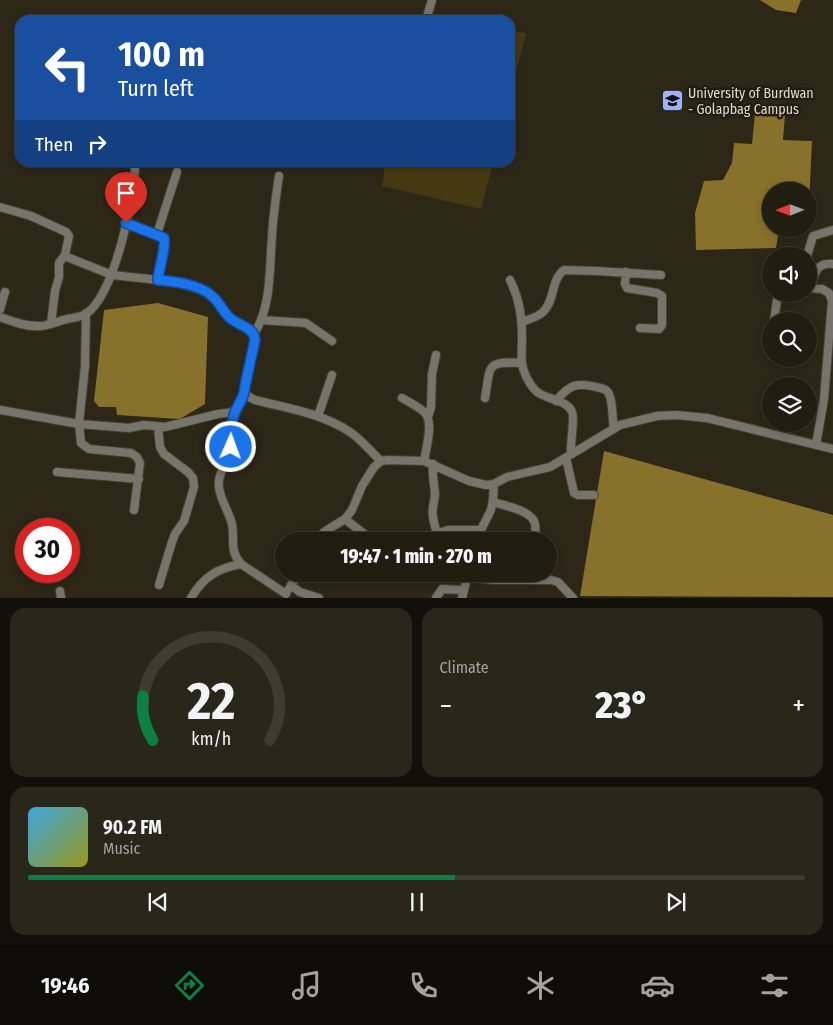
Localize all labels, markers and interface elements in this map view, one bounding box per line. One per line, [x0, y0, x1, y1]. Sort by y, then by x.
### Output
text: 100 m [118, 33, 205, 75]
icon: left [35, 35, 100, 100]
text: Turn left [118, 75, 194, 102]
place label: University of Burdwan - Golapbag Campus [688, 85, 814, 118]
school or university icon: University of Burdwan - Golapbag Campus [660, 89, 684, 113]
icon: right [83, 130, 111, 158]
text: Then [35, 133, 73, 156]
pin [105, 172, 147, 223]
icon: arrive [112, 179, 140, 207]
north arrow [762, 182, 818, 238]
map controls [762, 182, 817, 432]
button: sound [762, 247, 817, 302]
button: search [762, 312, 817, 367]
button: layers [762, 377, 817, 432]
position arrow [204, 420, 256, 472]
speed limit sign: 30 [15, 518, 80, 583]
text: 19:47 · 1 min · 270 m [340, 545, 492, 568]
text: Climate [440, 658, 489, 677]
text: 22 [186, 670, 235, 733]
text: 23° [595, 682, 649, 728]
text: − [440, 689, 452, 722]
text: + [792, 689, 805, 722]
text: km/h [191, 728, 231, 750]
text: 90.2 FM [103, 816, 162, 839]
text: Music [103, 839, 140, 858]
icon: previous [144, 888, 172, 916]
icon: pause [403, 888, 431, 916]
icon: next [662, 888, 690, 916]
icon: directions [172, 968, 207, 1003]
icon: music [289, 968, 324, 1003]
icon: phone [406, 968, 441, 1003]
icon: climate [523, 968, 558, 1003]
icon: car [640, 968, 675, 1003]
icon: filters [757, 968, 792, 1003]
text: 19:46 [41, 972, 89, 999]

